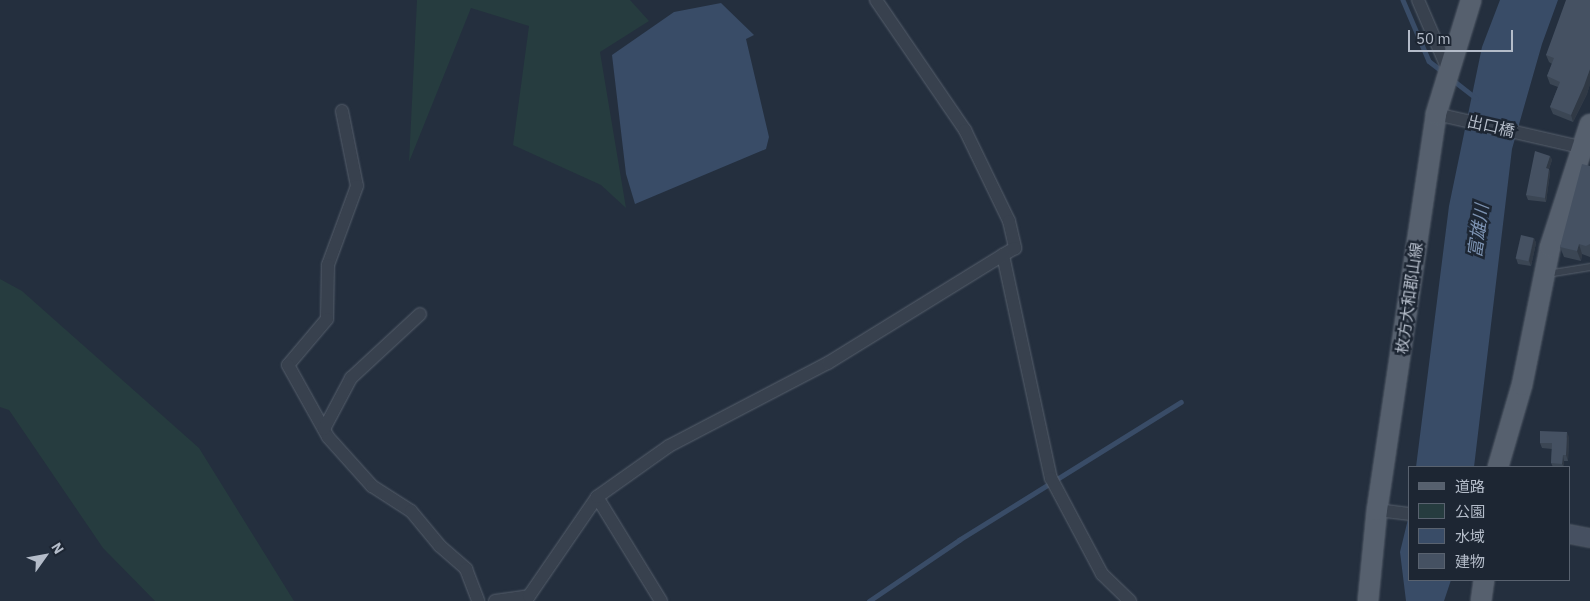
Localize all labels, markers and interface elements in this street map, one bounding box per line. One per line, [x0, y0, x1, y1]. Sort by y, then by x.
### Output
scale bar [1410, 20, 1515, 52]
text: 50 m [1416, 29, 1451, 48]
street label: 出口橋 [1465, 111, 1517, 141]
water label: 富雄川 [1465, 203, 1493, 259]
street label: 枚方大和郡山線 [1392, 241, 1426, 355]
legend [1408, 466, 1570, 581]
text: 道路 [1455, 477, 1485, 496]
text: 公園 [1455, 502, 1485, 521]
text: 水域 [1455, 527, 1485, 546]
north arrow [20, 531, 70, 581]
text: N [47, 539, 68, 557]
text: 建物 [1455, 552, 1485, 571]

